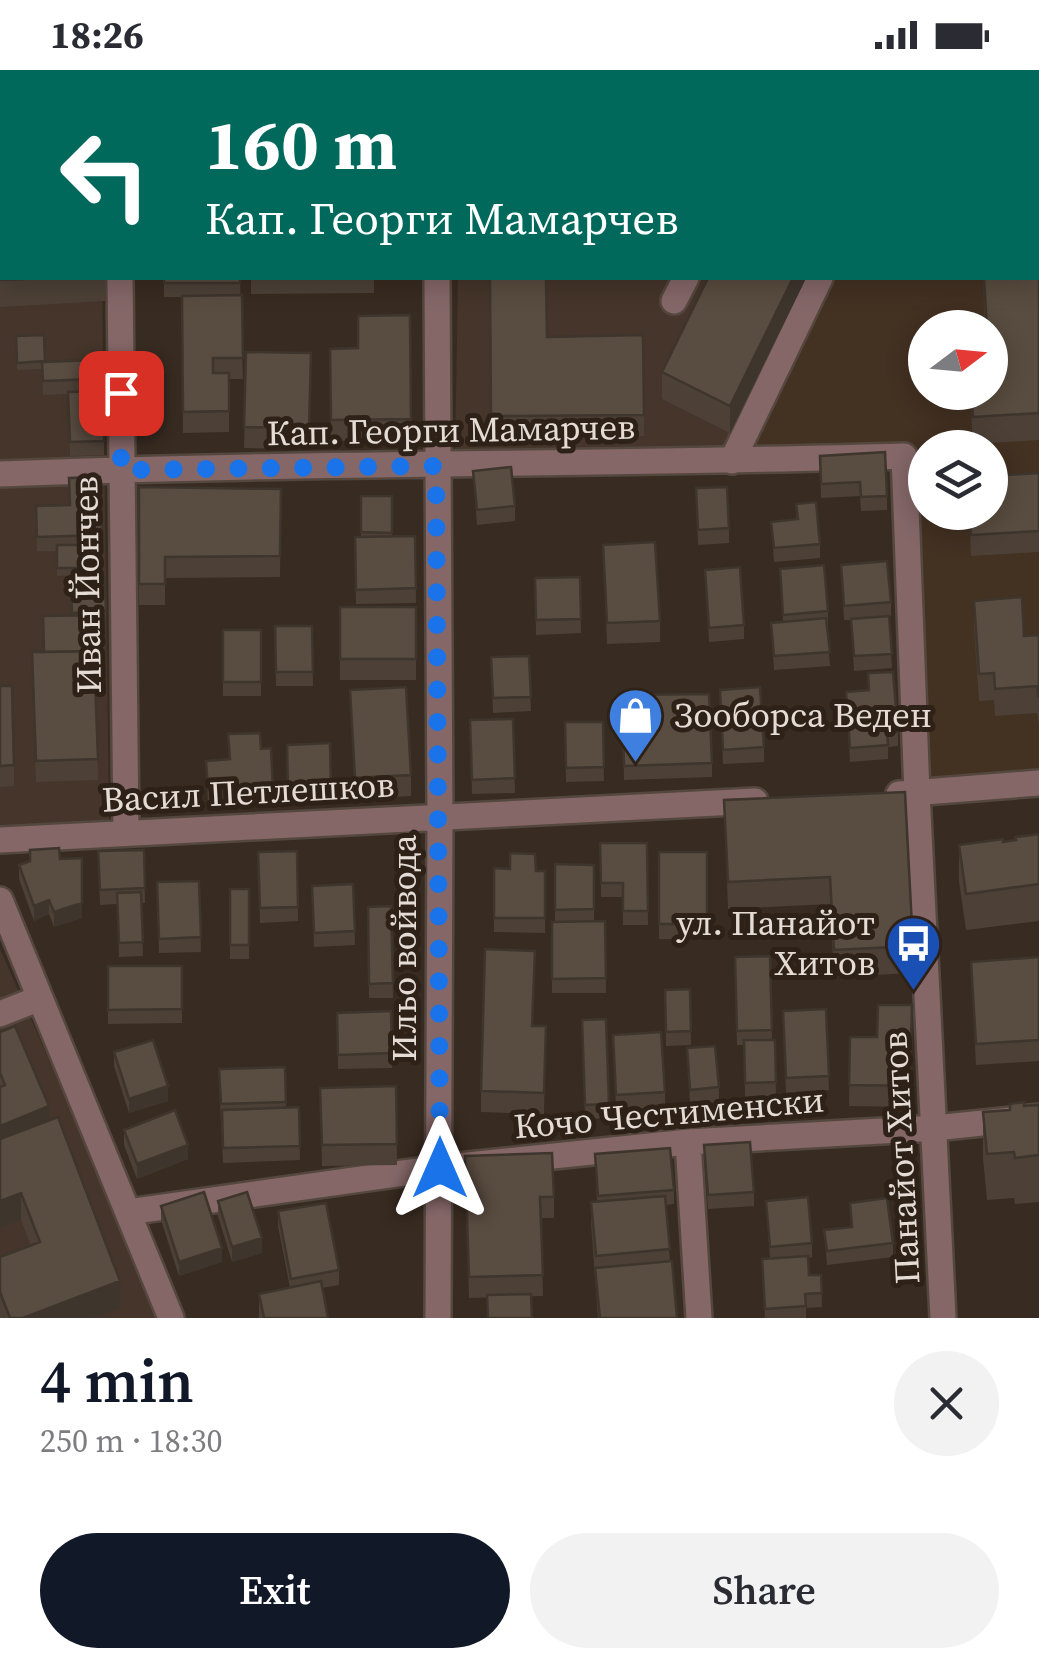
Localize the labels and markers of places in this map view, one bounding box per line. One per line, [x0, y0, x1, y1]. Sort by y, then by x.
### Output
pin [79, 351, 164, 436]
shop icon: Зооборса Веден [605, 685, 665, 764]
place label: Зооборса Веден [674, 691, 932, 739]
place label: ул. Панайот Хитов [676, 899, 875, 987]
bus stop icon: ул. Панайот Хитов [884, 913, 944, 992]

